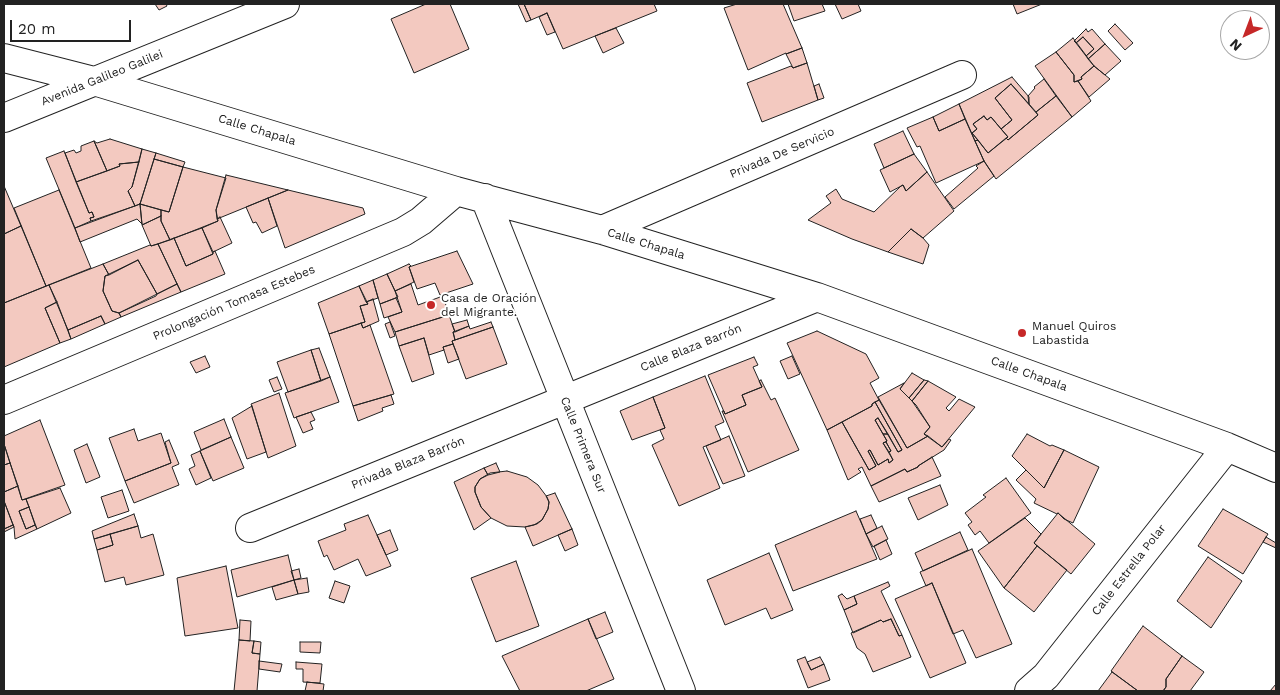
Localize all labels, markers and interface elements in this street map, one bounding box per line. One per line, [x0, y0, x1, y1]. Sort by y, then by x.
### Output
scale bar [12, 10, 134, 42]
north arrow [1220, 10, 1270, 60]
text: 20 m [18, 20, 56, 38]
text: N [1226, 36, 1245, 55]
street label: Avenida Galileo Galilei [39, 47, 165, 109]
street label: Calle Chapala [216, 111, 298, 149]
street label: Privada De Servicio [727, 124, 837, 182]
street label: Calle Chapala [605, 225, 687, 263]
street label: Prolongación Tomasa Estebes [151, 262, 317, 344]
place label: Casa de Oración del Migrante. [441, 291, 537, 319]
marker: Casa de Oración del Migrante. [425, 299, 437, 311]
place label: Manuel Quiros Labastida [1032, 319, 1116, 347]
street label: Calle Blaza Barrón [638, 321, 744, 375]
marker: Manuel Quiros Labastida [1016, 327, 1028, 339]
street label: Calle Chapala [989, 353, 1069, 395]
street label: Calle Primera Sur [557, 395, 609, 495]
street label: Privada Blaza Barrón [349, 434, 467, 492]
street label: Calle Estrella Polar [1089, 521, 1169, 619]

